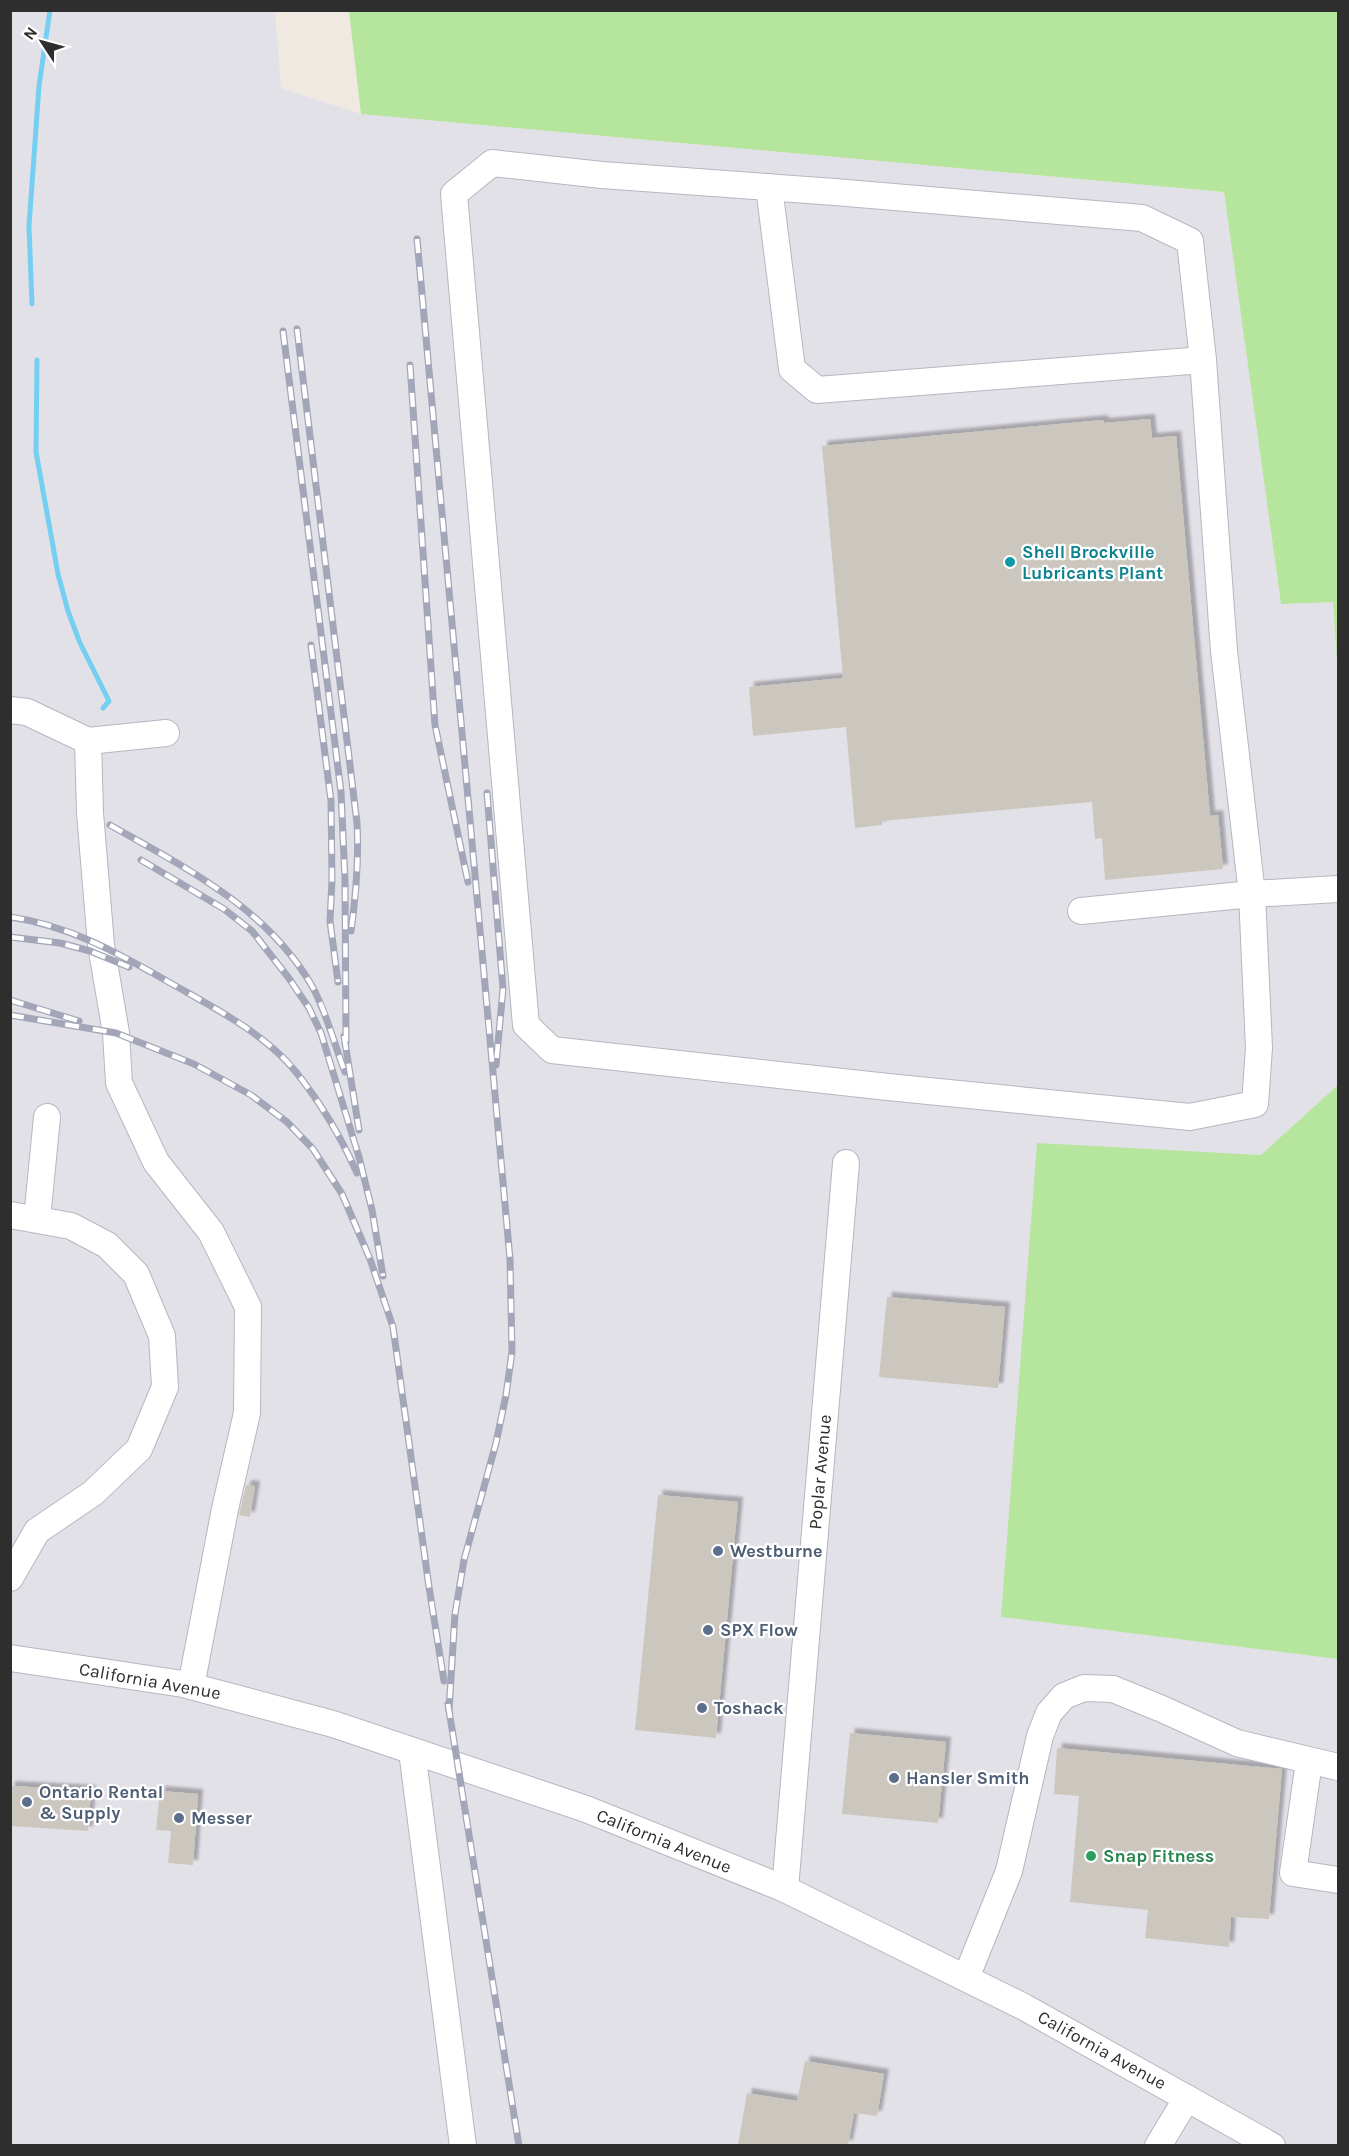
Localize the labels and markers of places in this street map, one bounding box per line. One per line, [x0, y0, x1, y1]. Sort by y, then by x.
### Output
place label: Shell Brockville Lubricants Plant [1022, 541, 1163, 584]
marker: Shell Brockville Lubricants Plant [1003, 555, 1017, 569]
place label: Westburne [730, 1540, 823, 1562]
marker: Westburne [711, 1544, 725, 1558]
place label: SPX Flow [720, 1619, 798, 1641]
marker: SPX Flow [701, 1623, 715, 1637]
place label: Toshack [714, 1697, 784, 1719]
marker: Toshack [695, 1701, 709, 1715]
place label: Hansler Smith [906, 1767, 1029, 1789]
marker: Hansler Smith [887, 1771, 901, 1785]
place label: Ontario Rental & Supply [39, 1781, 163, 1824]
marker: Ontario Rental & Supply [20, 1795, 34, 1809]
place label: Messer [191, 1807, 252, 1829]
marker: Messer [172, 1811, 186, 1825]
place label: Snap Fitness [1103, 1845, 1214, 1867]
marker: Snap Fitness [1084, 1849, 1098, 1863]

